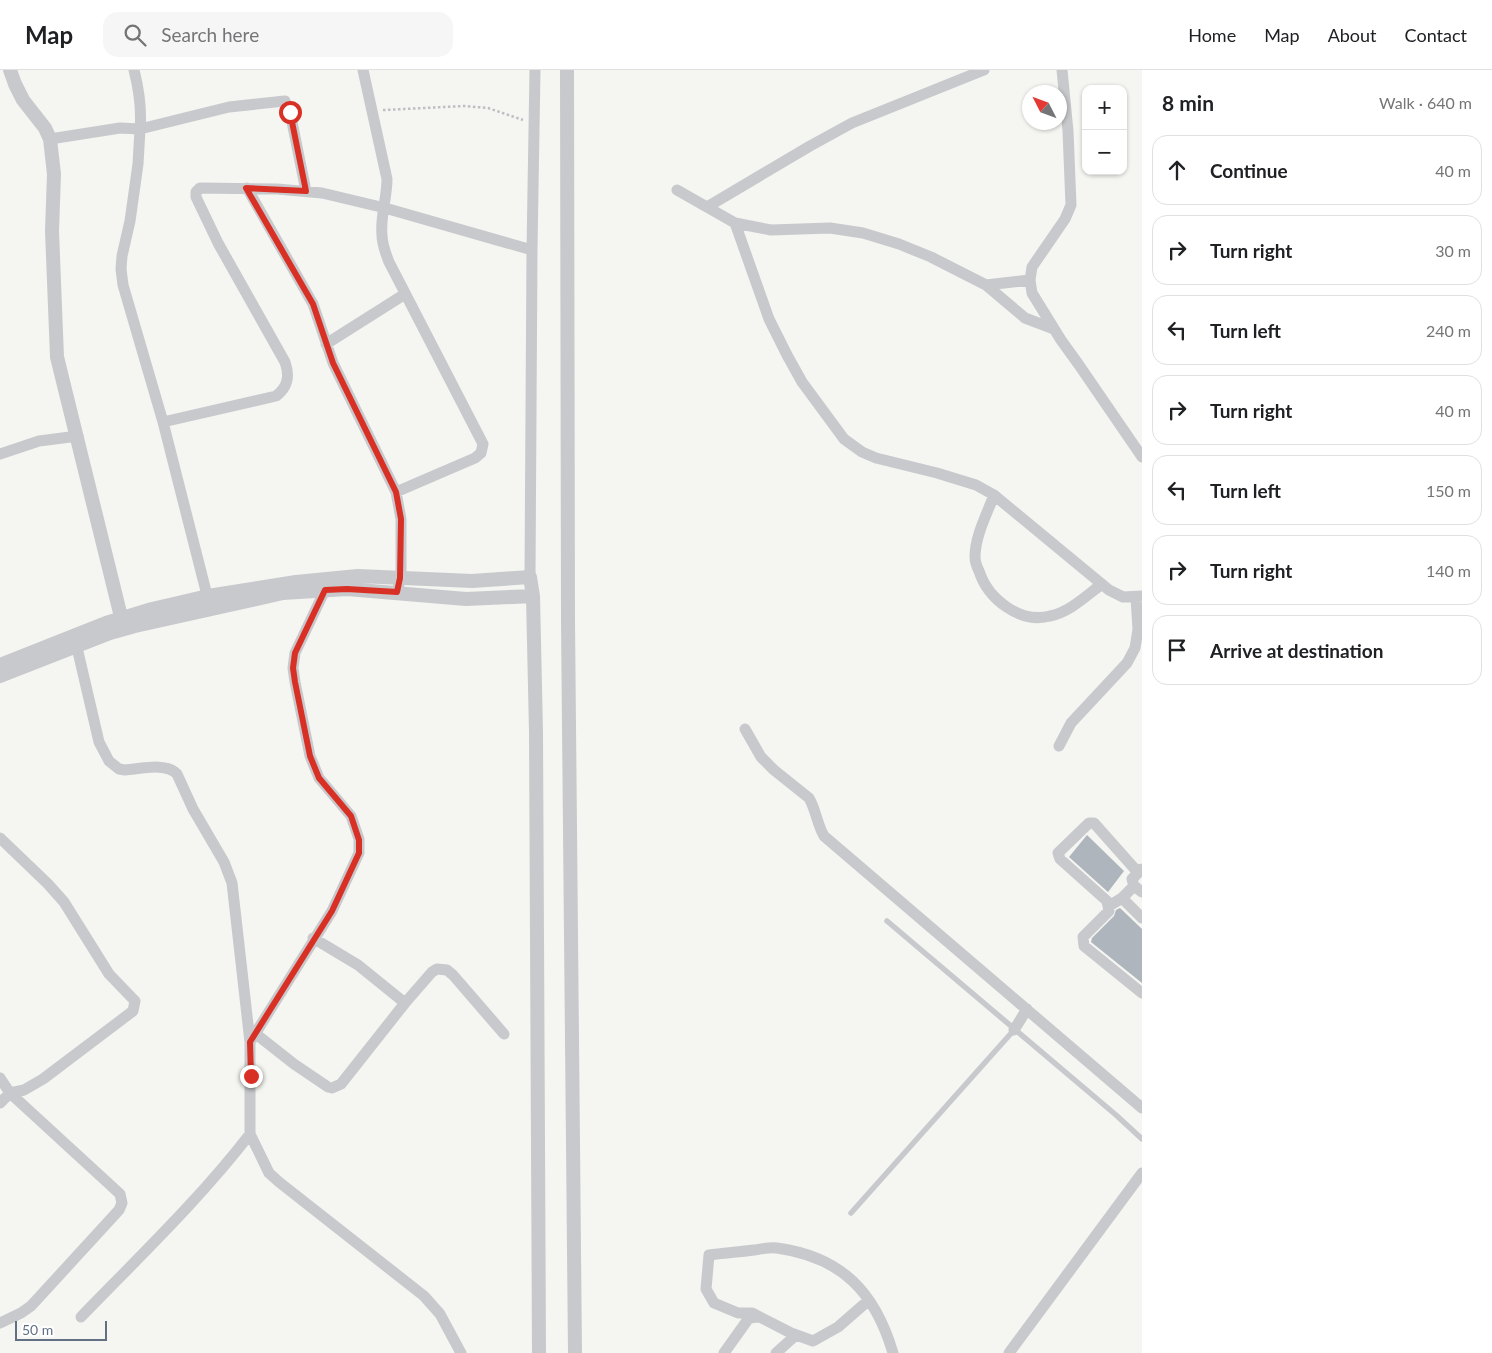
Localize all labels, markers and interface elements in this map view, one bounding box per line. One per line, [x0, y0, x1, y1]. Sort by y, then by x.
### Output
search box [103, 12, 453, 57]
text: Map [25, 20, 73, 49]
icon: search [121, 21, 149, 49]
text: Search here [161, 23, 259, 46]
text: Home [1188, 24, 1236, 46]
text: Map [1264, 24, 1300, 46]
text: About [1328, 24, 1377, 46]
text: Contact [1405, 24, 1467, 46]
north arrow [1022, 85, 1067, 130]
map controls [1082, 85, 1127, 175]
button: + [1082, 85, 1127, 130]
text: 8 min [1162, 90, 1214, 115]
text: Walk · 640 m [1379, 93, 1472, 112]
route start [279, 101, 302, 124]
button: − [1082, 130, 1127, 175]
icon: ahead [1163, 156, 1191, 184]
text: Continue [1210, 159, 1288, 182]
text: 40 m [1435, 161, 1471, 180]
icon: right [1163, 236, 1191, 264]
text: Turn right [1210, 239, 1292, 262]
text: 30 m [1435, 241, 1471, 260]
icon: left [1163, 316, 1191, 344]
text: Turn left [1210, 319, 1281, 342]
text: 240 m [1426, 321, 1471, 340]
icon: right [1163, 396, 1191, 424]
text: Turn right [1210, 399, 1292, 422]
text: 40 m [1435, 401, 1471, 420]
icon: left [1163, 476, 1191, 504]
text: Turn left [1210, 479, 1281, 502]
text: 150 m [1426, 481, 1471, 500]
icon: right [1163, 556, 1191, 584]
text: Turn right [1210, 559, 1292, 582]
text: 140 m [1426, 561, 1471, 580]
icon: arrive [1163, 636, 1191, 664]
text: Arrive at destination [1210, 639, 1383, 662]
route end [240, 1065, 263, 1088]
scale bar [15, 1318, 108, 1341]
text: 50 m [22, 1321, 53, 1338]

